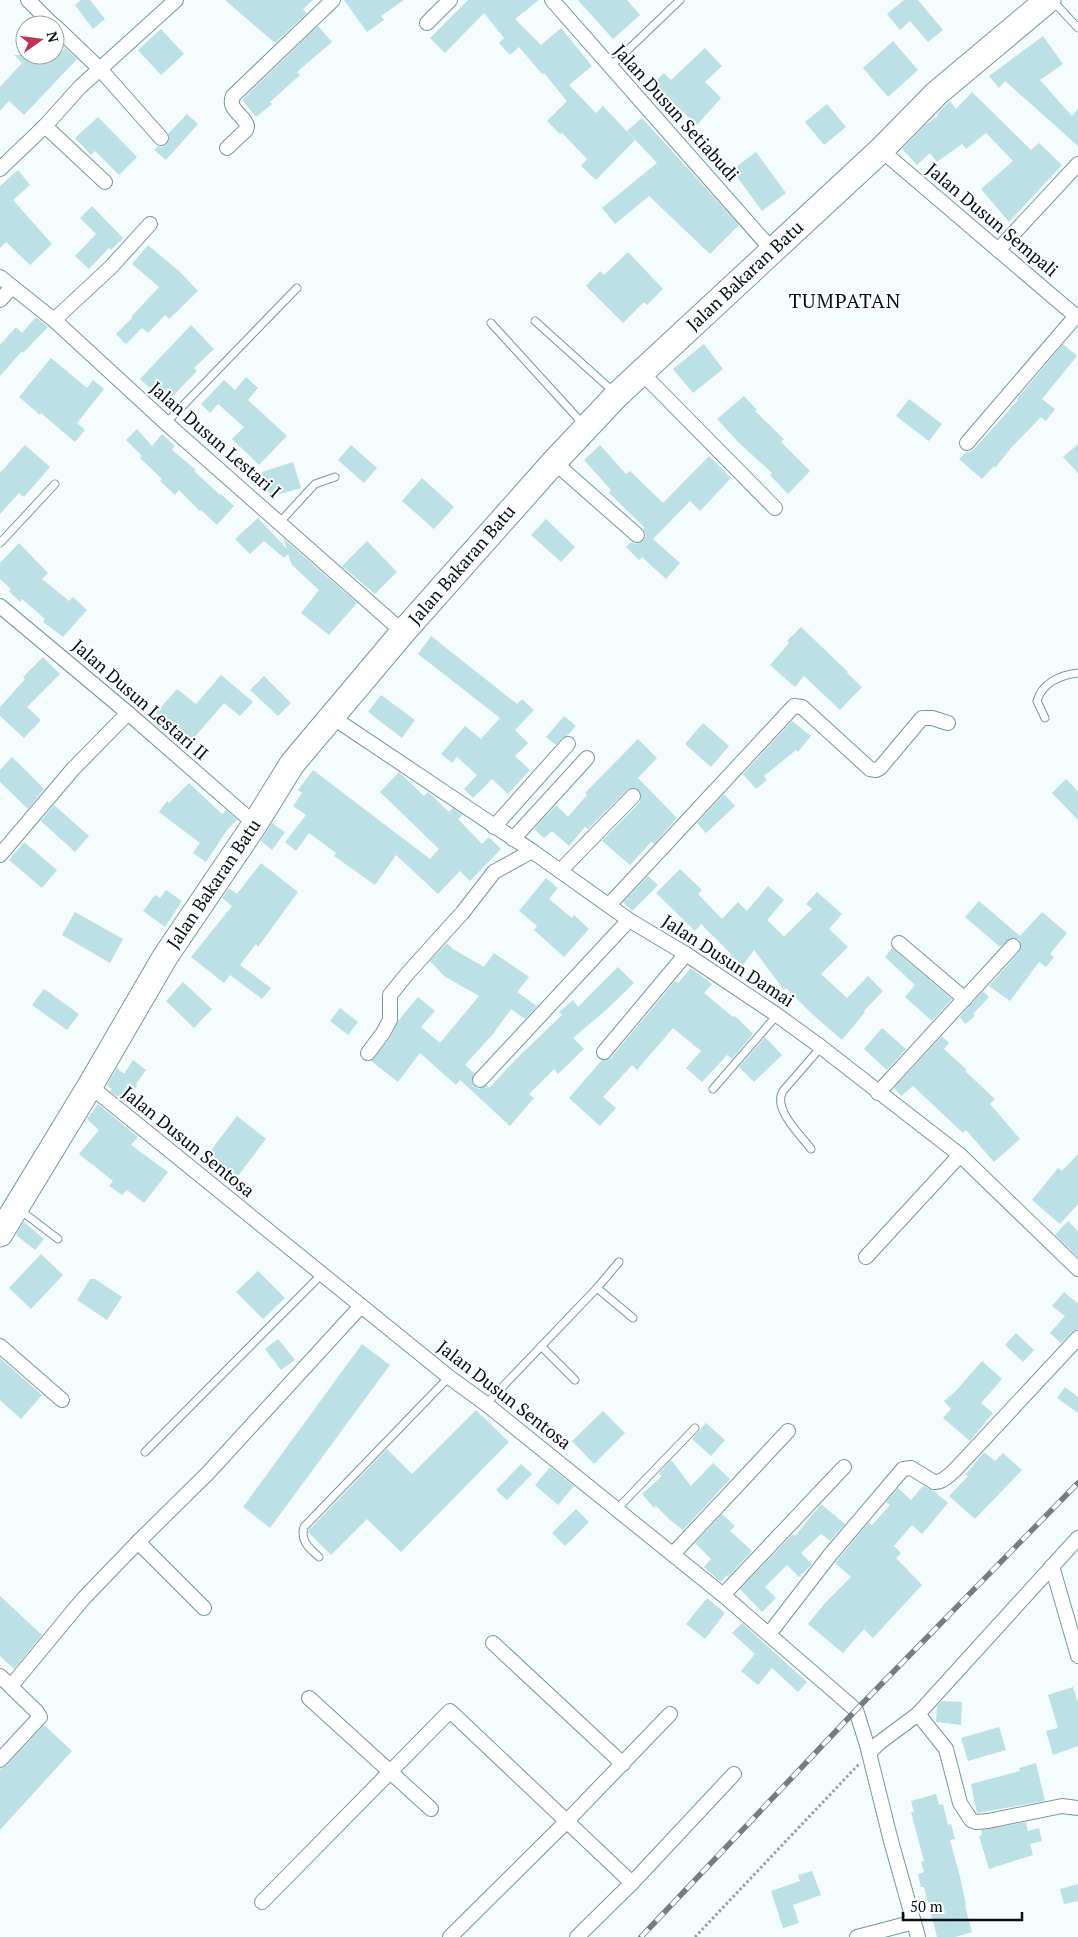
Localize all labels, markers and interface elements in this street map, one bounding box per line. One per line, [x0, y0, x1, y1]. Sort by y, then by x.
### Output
north arrow [15, 15, 65, 65]
text: N [43, 29, 64, 45]
street label: Jalan Dusun Setiabudi [609, 39, 745, 186]
street label: Jalan Dusun Sempali [922, 157, 1064, 282]
street label: Jalan Bakaran Batu [681, 215, 808, 336]
district label: TUMPATAN [789, 287, 901, 314]
street label: Jalan Dusun Lestari I [145, 376, 286, 503]
street label: Jalan Bakaran Batu [402, 499, 520, 629]
street label: Jalan Dusun Lestari II [68, 633, 214, 765]
street label: Jalan Bakaran Batu [161, 814, 266, 953]
street label: Jalan Dusun Damai [658, 908, 799, 1012]
street label: Jalan Dusun Sentosa [117, 1080, 260, 1202]
street label: Jalan Dusun Sentosa [433, 1334, 577, 1454]
scale bar [903, 1890, 1022, 1922]
text: 50 m [910, 1896, 943, 1916]

